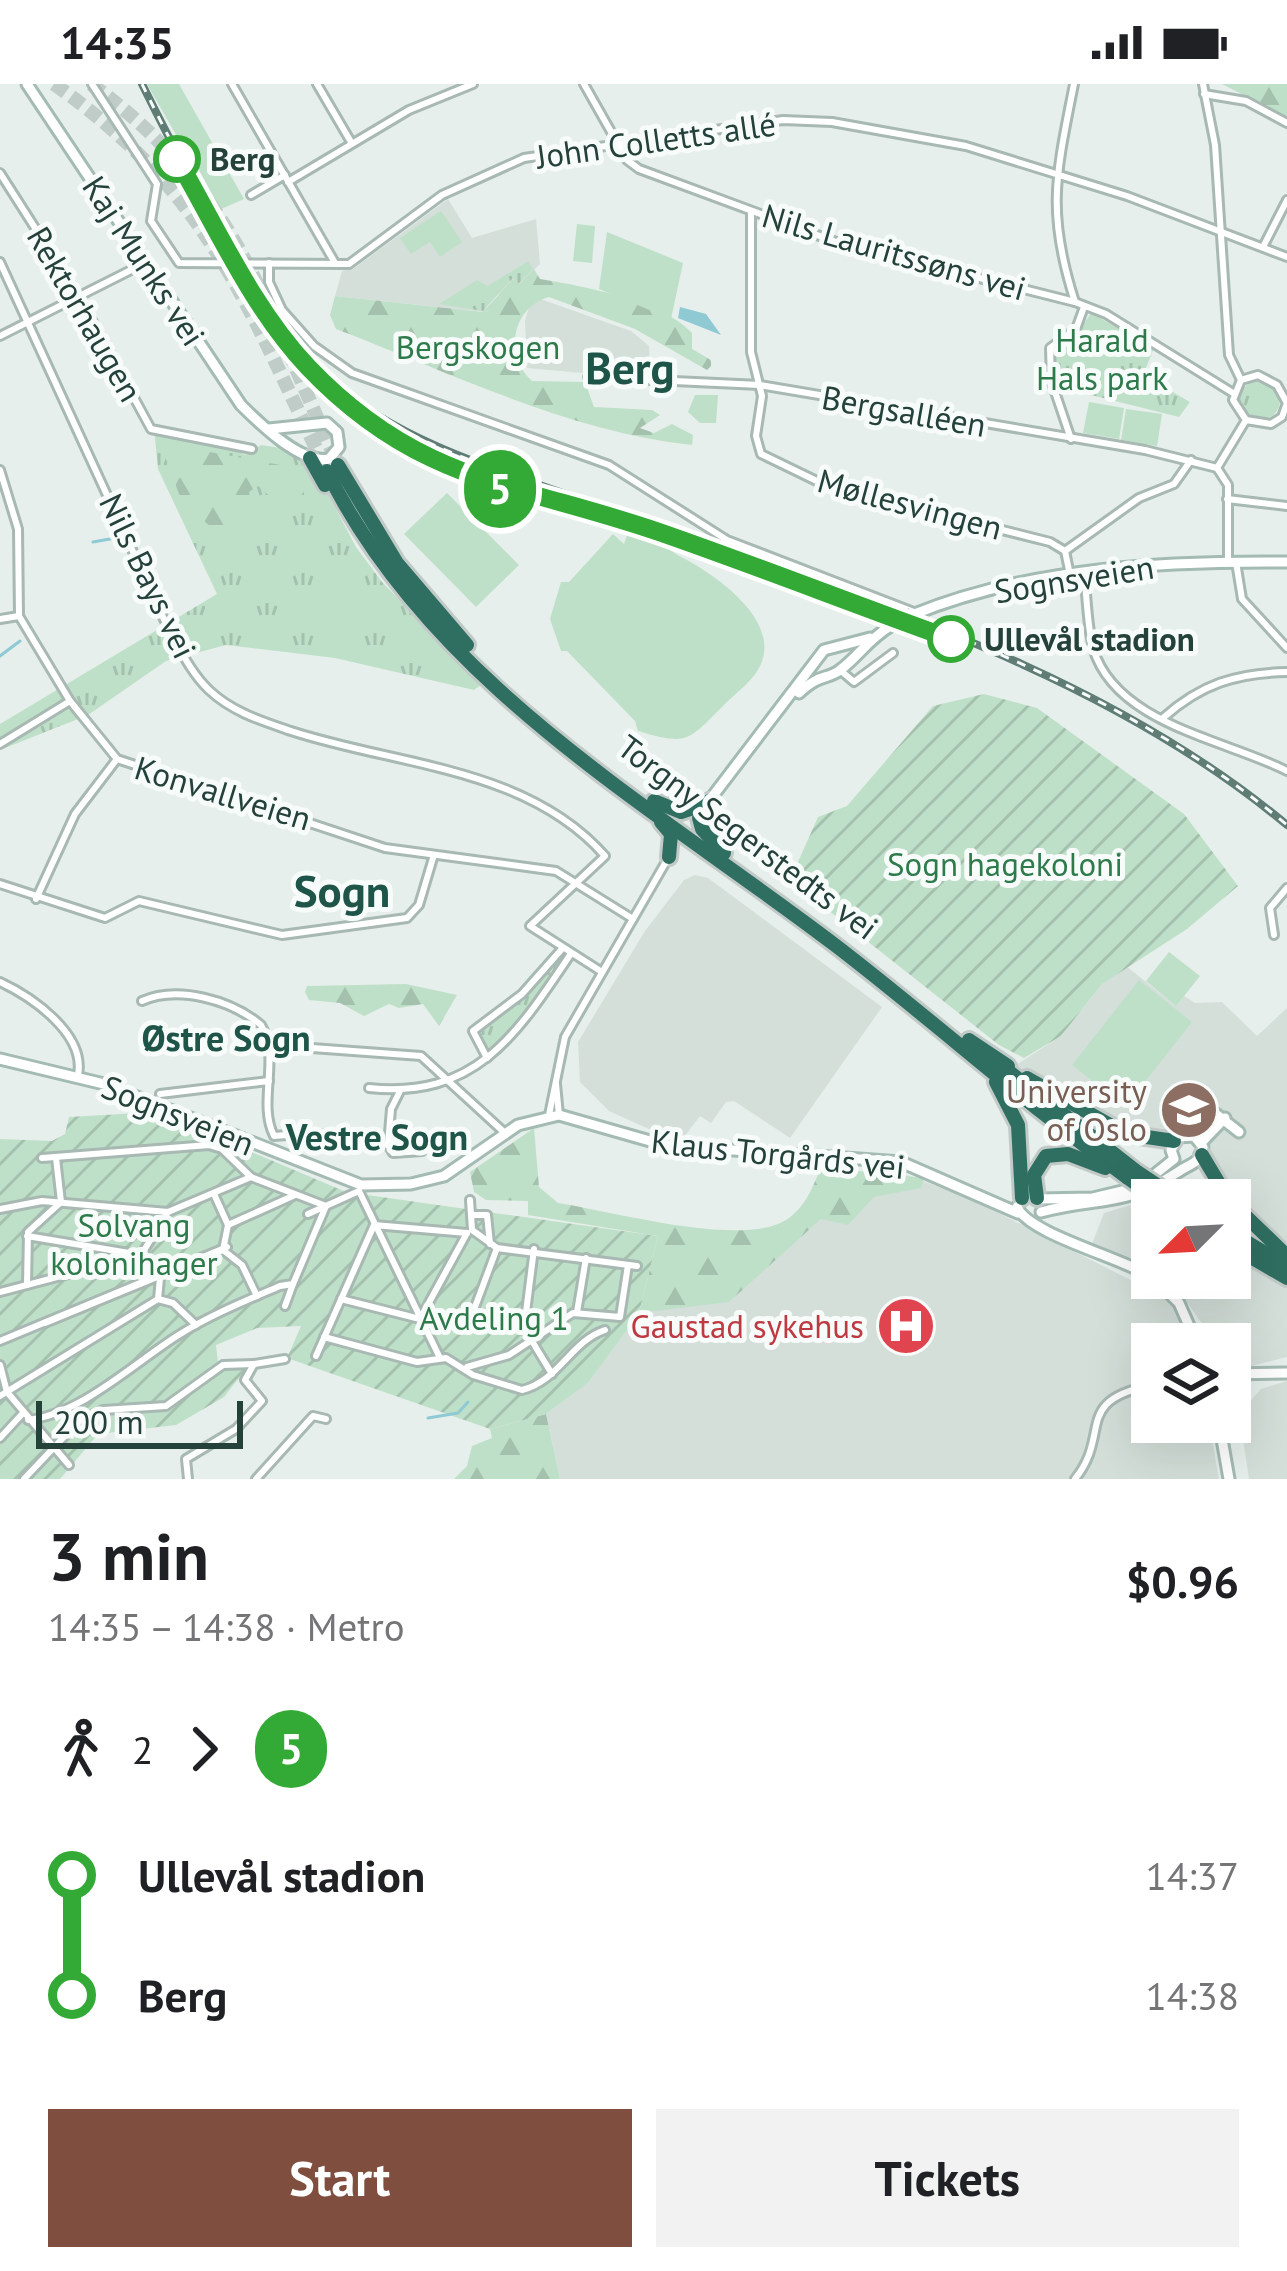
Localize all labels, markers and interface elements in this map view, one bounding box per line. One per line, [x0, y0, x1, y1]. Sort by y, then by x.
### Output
text: 14:35 [60, 13, 174, 71]
street label: John Colletts allé [532, 101, 778, 178]
marker: Berg [155, 137, 199, 181]
place label: Berg [210, 137, 276, 180]
street label: Kaj Munks vei [73, 168, 215, 354]
street label: Nils Lauritssøns vei [757, 193, 1031, 310]
street label: Rektorhaugen [18, 219, 153, 409]
park label: Harald Hals park [1036, 318, 1168, 399]
park label: Bergskogen [396, 325, 560, 368]
district label: Berg [585, 338, 675, 396]
street label: Bergsalléen [819, 375, 989, 446]
line badge: 5 [461, 450, 539, 528]
street label: Møllesvingen [813, 458, 1007, 549]
text: 5 [488, 461, 512, 516]
street label: Nils Bays vei [90, 486, 207, 665]
street label: Sognsveien [991, 545, 1157, 612]
marker: Ullevål stadion [929, 617, 973, 661]
place label: Ullevål stadion [984, 617, 1195, 660]
street label: Torgny Segerstedts vei [609, 725, 887, 949]
street label: Konvallveien [130, 745, 316, 840]
park label: Sogn hagekoloni [887, 842, 1123, 885]
district label: Sogn [294, 861, 390, 919]
district label: Østre Sogn [141, 1014, 311, 1061]
street label: Sognsveien [96, 1064, 261, 1165]
place label: University of Oslo [1006, 1069, 1148, 1150]
school or university icon: University of Oslo [1158, 1079, 1220, 1141]
district label: Vestre Sogn [285, 1113, 468, 1160]
street label: Klaus Torgårds vei [649, 1119, 907, 1188]
north arrow [1131, 1179, 1251, 1299]
map controls [1131, 1179, 1251, 1443]
park label: Solvang kolonihager [50, 1203, 218, 1284]
hospital icon: Gaustad sykehus [875, 1295, 937, 1357]
park label: Avdeling 1 [419, 1296, 569, 1339]
place label: Gaustad sykehus [630, 1304, 864, 1347]
button: layers [1131, 1323, 1251, 1443]
scale bar [36, 1395, 243, 1448]
text: 200 m [54, 1400, 144, 1443]
text: 3 min [48, 1513, 209, 1598]
text: $0.96 [1126, 1552, 1239, 1610]
text: 14:35 – 14:38 · Metro [48, 1601, 405, 1652]
icon: walk [48, 1716, 114, 1782]
icon: forward [171, 1716, 237, 1782]
text: 5 [279, 1721, 303, 1776]
text: 2 [132, 1724, 153, 1775]
text: Ullevål stadion [138, 1846, 425, 1904]
text: 14:37 [1145, 1850, 1239, 1901]
text: Berg [138, 1966, 227, 2024]
text: 14:38 [1145, 1970, 1239, 2021]
button: Start [48, 2109, 632, 2247]
button: Tickets [656, 2109, 1239, 2247]

